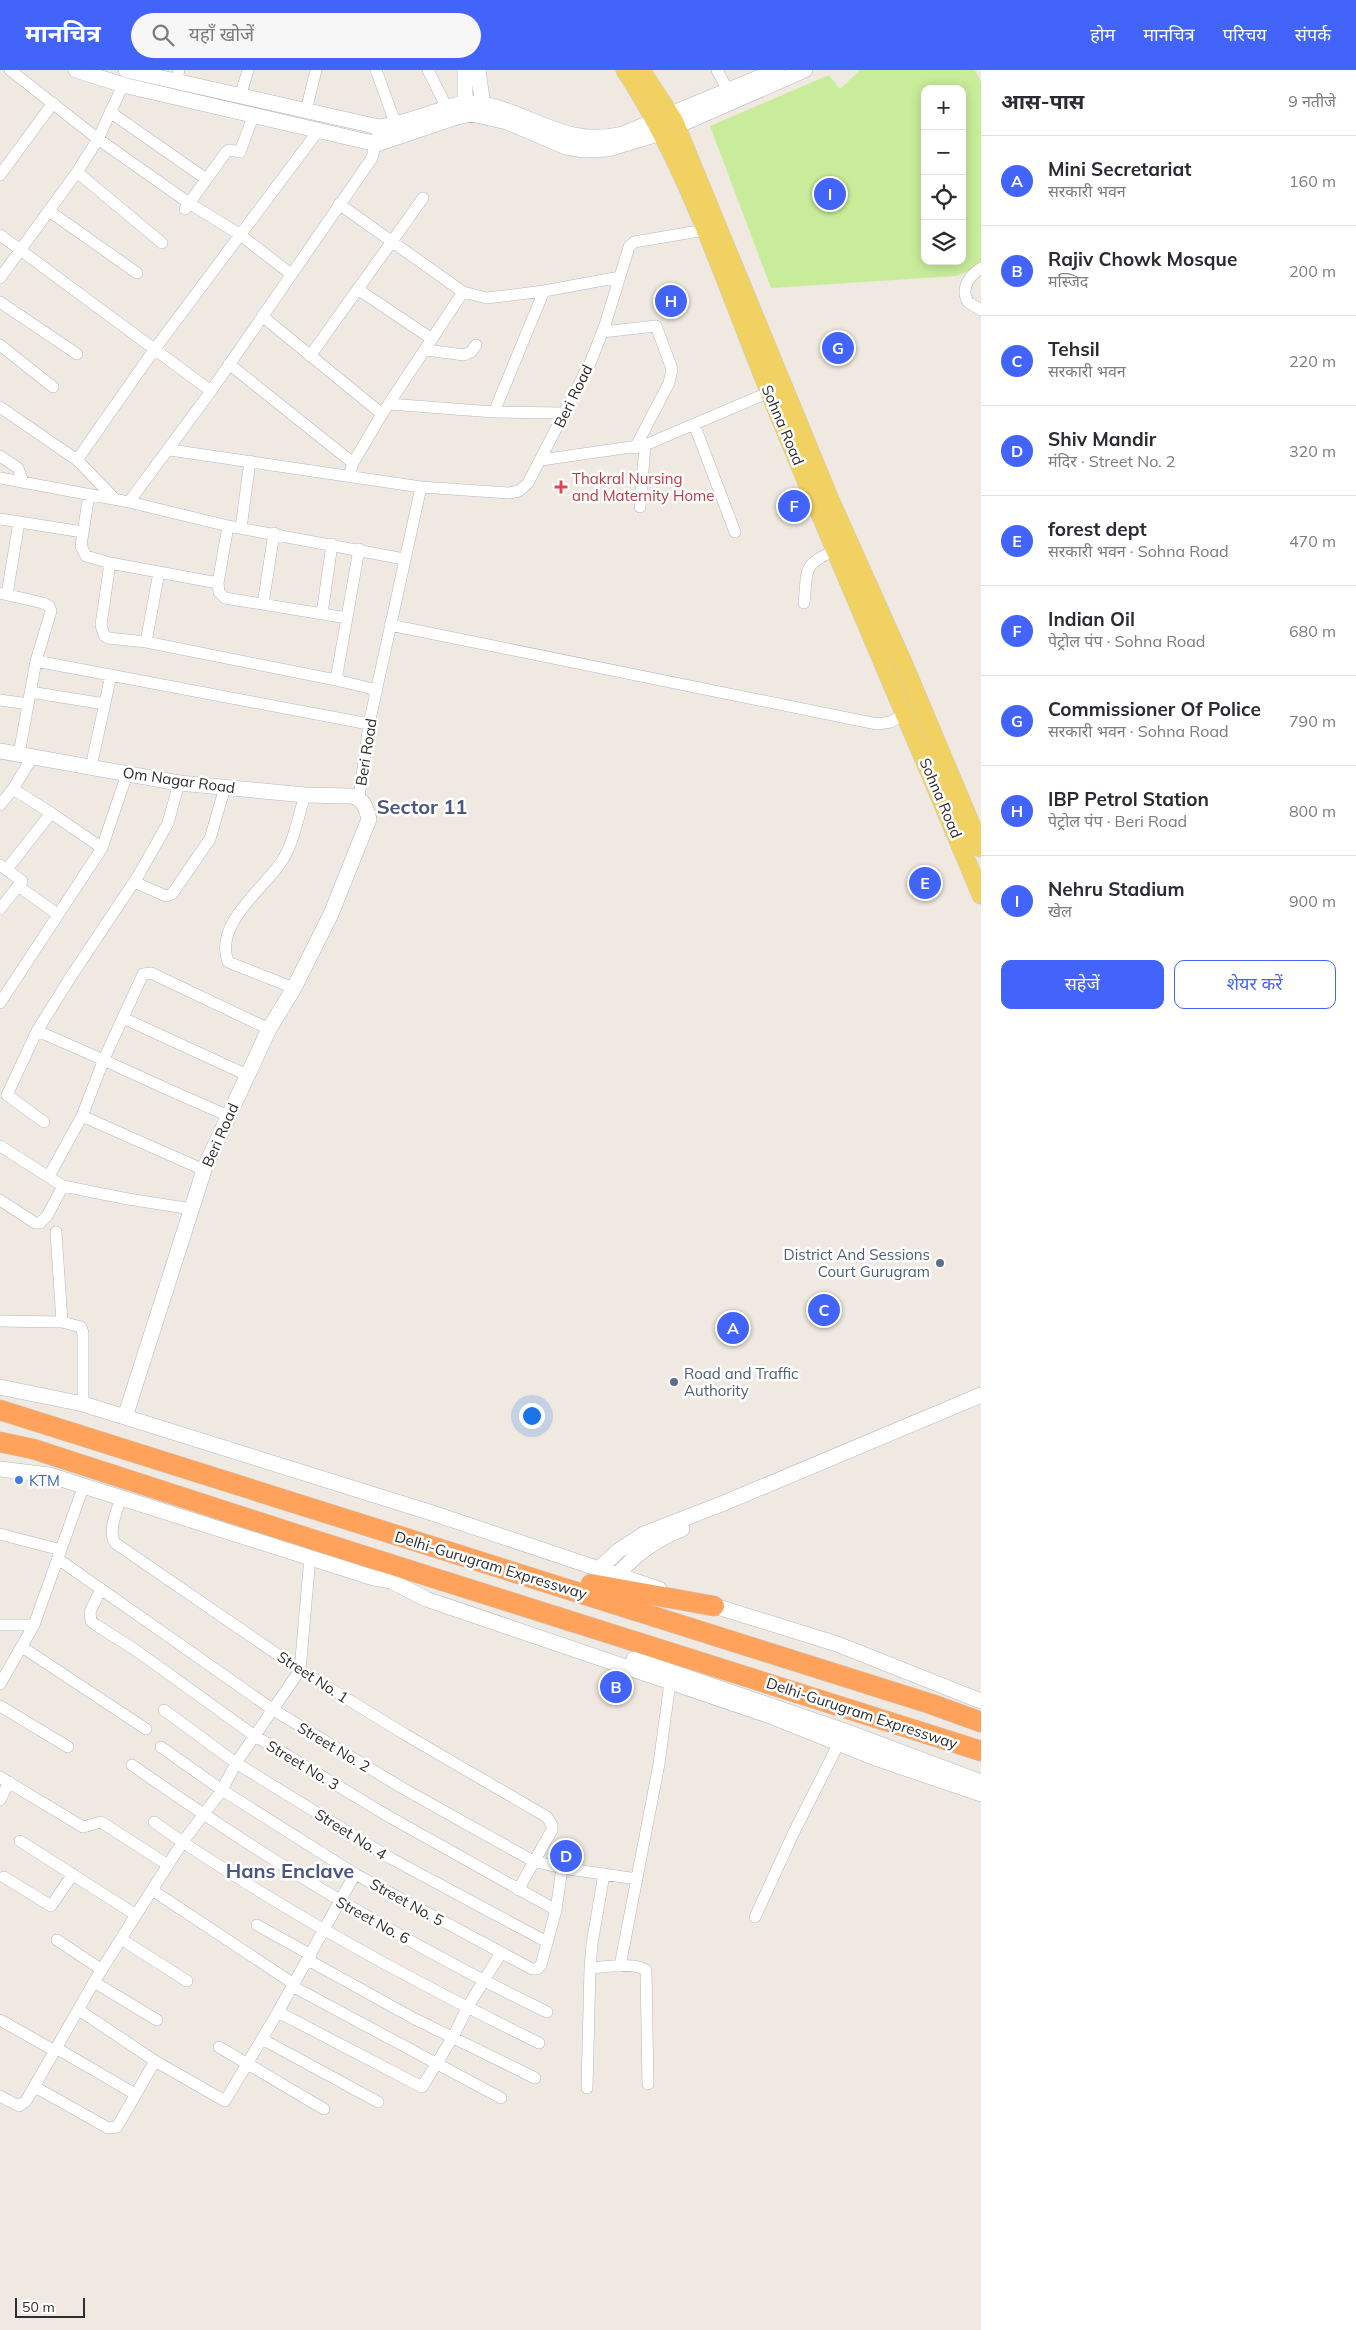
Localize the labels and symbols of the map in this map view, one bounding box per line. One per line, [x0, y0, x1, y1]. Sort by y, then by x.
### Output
pin: I [814, 175, 846, 213]
pin: H [655, 282, 687, 320]
pin: G [822, 329, 854, 367]
street label: Beri Road [550, 361, 596, 431]
street label: Sohna Road [758, 382, 808, 468]
place label: Thakral Nursing and Maternity Home [572, 469, 714, 505]
marker: Thakral Nursing and Maternity Home [554, 480, 568, 494]
pin: F [778, 487, 810, 525]
street label: Beri Road [351, 717, 381, 787]
street label: Sohna Road [916, 755, 966, 841]
street label: Om Nagar Road [122, 763, 236, 797]
district label: Sector 11 [377, 794, 467, 819]
pin: E [909, 864, 941, 902]
street label: Beri Road [197, 1100, 243, 1170]
place label: District And Sessions Court Gurugram [784, 1245, 930, 1281]
marker: District And Sessions Court Gurugram [934, 1257, 946, 1269]
pin: C [808, 1291, 840, 1329]
pin: A [717, 1309, 749, 1347]
place label: Road and Traffic Authority [684, 1364, 799, 1400]
marker: Road and Traffic Authority [668, 1376, 680, 1388]
your location [519, 1403, 545, 1429]
place label: KTM [29, 1471, 60, 1490]
marker: KTM [13, 1474, 25, 1486]
street label: Delhi-Gurugram Expressway [393, 1527, 589, 1603]
street label: Street No. 1 [274, 1647, 352, 1707]
pin: B [600, 1668, 632, 1706]
street label: Delhi-Gurugram Expressway [764, 1673, 960, 1753]
street label: Street No. 2 [294, 1718, 374, 1776]
street label: Street No. 3 [263, 1736, 343, 1794]
street label: Street No. 4 [312, 1804, 390, 1864]
pin: D [550, 1837, 582, 1875]
district label: Hans Enclave [226, 1858, 354, 1883]
street label: Street No. 5 [367, 1874, 447, 1930]
street label: Street No. 6 [333, 1892, 413, 1948]
scale bar [15, 2295, 85, 2318]

